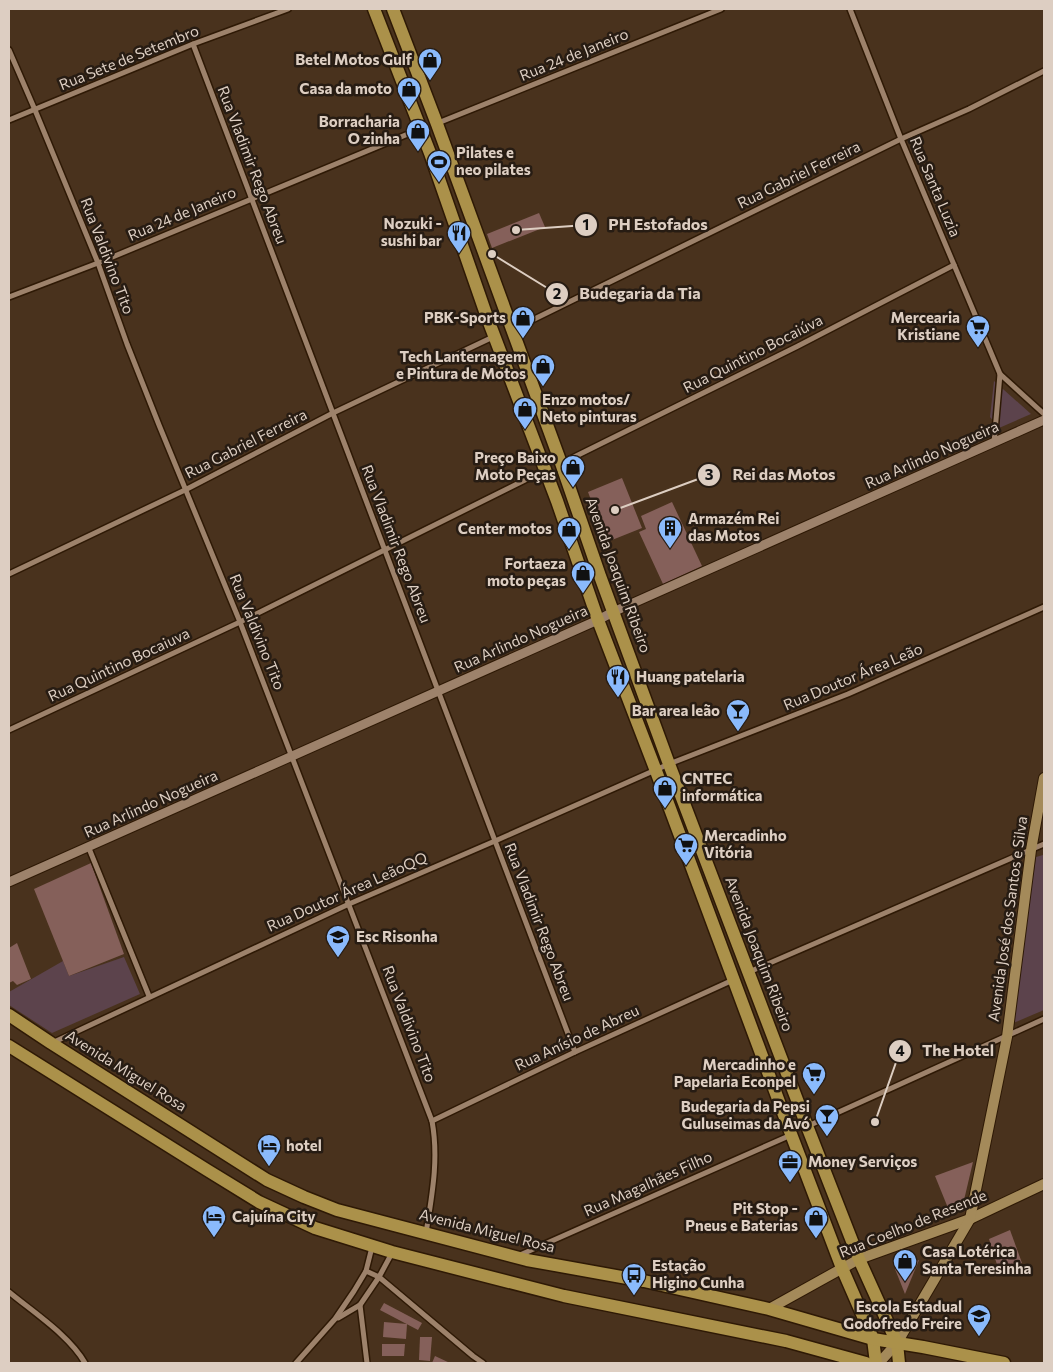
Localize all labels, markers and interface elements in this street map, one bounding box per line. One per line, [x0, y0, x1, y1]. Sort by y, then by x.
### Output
street label: Rua Sete de Setembro [56, 21, 201, 93]
street label: Rua 24 de Janeiro [517, 24, 631, 84]
shop icon: Betel Motos Gulf [417, 47, 443, 81]
place label: Betel Motos Gulf [295, 50, 413, 68]
shop icon: Casa da moto [396, 76, 422, 110]
place label: Casa da moto [299, 79, 392, 97]
street label: Rua Vladimir Rego Abreu [214, 83, 291, 246]
place label: Borracharia O zinha [319, 112, 400, 147]
shop icon: Borracharia O zinha [405, 118, 431, 152]
street label: Rua Santa Luzia [907, 134, 965, 240]
street label: Rua Gabriel Ferreira [734, 137, 863, 212]
place label: Pilates e neo pilates [456, 143, 531, 178]
sports icon: Pilates e neo pilates [426, 149, 452, 183]
street label: Rua 24 de Janeiro [125, 182, 238, 244]
street label: Rua Valdivino Tito [77, 195, 138, 316]
callout: PH Estofados [574, 209, 718, 240]
place label: Nozuki - sushi bar [381, 214, 442, 249]
text: PH Estofados [608, 214, 708, 233]
text: 1 [583, 215, 589, 233]
restaurant icon: Nozuki - sushi bar [446, 220, 472, 254]
callout: Budegaria da Tia [544, 278, 711, 309]
text: Budegaria da Tia [579, 283, 701, 302]
text: 2 [553, 284, 561, 302]
shop icon: PBK-Sports [510, 305, 536, 339]
place label: PBK-Sports [424, 308, 506, 326]
place label: Mercearia Kristiane [890, 308, 960, 343]
street label: Rua Quintino Bocaiúva [680, 310, 825, 396]
supermarket icon: Mercearia Kristiane [965, 314, 991, 348]
place label: Tech Lanternagem e Pintura de Motos [396, 347, 526, 382]
shop icon: Tech Lanternagem e Pintura de Motos [530, 353, 556, 387]
place label: Enzo motos/ Neto pinturas [542, 390, 637, 425]
shop icon: Enzo motos/ Neto pinturas [512, 396, 538, 430]
street label: Rua Gabriel Ferreira [181, 405, 310, 482]
street label: Rua Arlindo Nogueira [862, 416, 1001, 492]
place label: Preço Baixo Moto Peças [474, 448, 556, 483]
shop icon: Preço Baixo Moto Peças [560, 454, 586, 488]
callout: Rei das Motos [697, 459, 845, 490]
street label: Rua Vladimir Rego Abreu [358, 462, 435, 625]
text: Rei das Motos [732, 464, 836, 483]
text: 3 [705, 465, 714, 483]
street label: Avenida Joaquim Ribeiro [582, 494, 656, 655]
place label: Armazém Rei das Motos [688, 509, 779, 544]
building icon: Armazém Rei das Motos [657, 515, 683, 549]
shop icon: Center motos [556, 516, 582, 550]
place label: Center motos [458, 519, 552, 537]
place label: Fortaeza moto peças [487, 554, 566, 589]
shop icon: Fortaeza moto peças [570, 560, 596, 594]
street label: Rua Valdivino Tito [227, 571, 289, 692]
street label: Rua Arlindo Nogueira [451, 600, 590, 676]
street label: Rua Quintino Bocaiuva [45, 623, 192, 705]
street label: Rua Doutor Área Leão [780, 638, 925, 714]
restaurant icon: Huang patelaria [605, 664, 631, 698]
place label: Huang patelaria [636, 667, 745, 685]
bar icon: Bar area leão [725, 698, 751, 732]
place label: Bar area leão [632, 701, 720, 719]
street label: Rua Arlindo Nogueira [81, 765, 220, 841]
place label: CNTEC informática [682, 769, 763, 804]
shop icon: CNTEC informática [652, 775, 678, 809]
street label: Avenida José dos Santos e Silva [984, 815, 1030, 1023]
place label: Mercadinho Vitória [704, 826, 787, 861]
supermarket icon: Mercadinho Vitória [673, 832, 699, 866]
street label: Rua Vladimir Rego Abreu [501, 840, 578, 1003]
street label: Rua Doutor Área LeãoQQ [263, 847, 430, 935]
street label: Avenida Joaquim Ribeiro [722, 874, 798, 1034]
school or university icon: Esc Risonha [325, 924, 351, 958]
place label: Esc Risonha [356, 927, 438, 945]
street label: Rua Valdivino Tito [379, 963, 440, 1084]
street label: Rua Anísio de Abreu [512, 1000, 642, 1074]
street label: Avenida Miguel Rosa [63, 1026, 190, 1115]
callout: The Hotel [887, 1035, 1004, 1066]
text: The Hotel [922, 1040, 994, 1059]
text: 4 [895, 1041, 905, 1059]
place label: Mercadinho e Papelaria Econpel [674, 1055, 796, 1090]
supermarket icon: Mercadinho e Papelaria Econpel [801, 1061, 827, 1095]
place label: Budegaria da Pepsi Guluseimas da Avó [681, 1097, 810, 1132]
bar icon: Budegaria da Pepsi Guluseimas da Avó [814, 1103, 840, 1137]
hotel icon: hotel [256, 1133, 282, 1167]
place label: hotel [286, 1136, 322, 1154]
street label: Rua Magalhães Filho [581, 1147, 715, 1219]
office icon: Money Serviços [777, 1149, 803, 1183]
place label: Money Serviços [808, 1152, 917, 1170]
street label: Rua Coelho de Resende [836, 1185, 989, 1261]
place label: Pit Stop - Pneus e Baterias [685, 1199, 798, 1234]
hotel icon: Cajuína City [201, 1204, 227, 1238]
street label: Avenida Miguel Rosa [417, 1204, 557, 1256]
shop icon: Pit Stop - Pneus e Baterias [803, 1205, 829, 1239]
place label: Cajuína City [232, 1207, 316, 1225]
place label: Casa Lotérica Santa Teresinha [922, 1242, 1032, 1277]
shop icon: Casa Lotérica Santa Teresinha [892, 1248, 918, 1282]
place label: Estação Higino Cunha [652, 1256, 745, 1291]
bus stop icon: Estação Higino Cunha [621, 1262, 647, 1296]
place label: Escola Estadual Godofredo Freire [843, 1297, 962, 1332]
school or university icon: Escola Estadual Godofredo Freire [966, 1303, 992, 1337]

